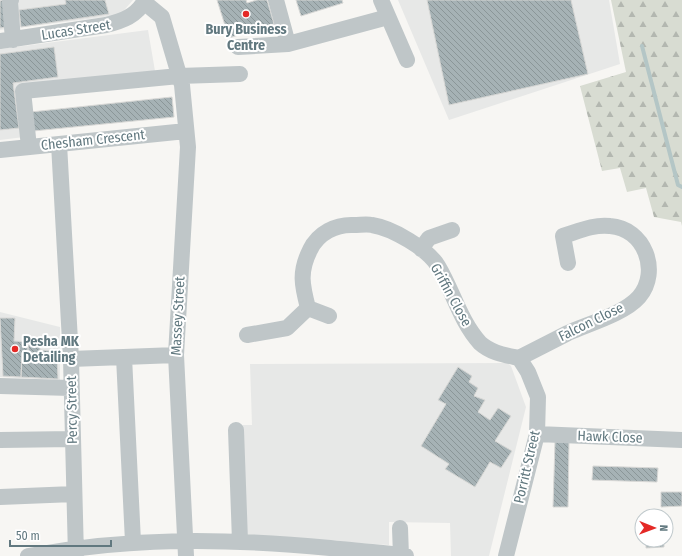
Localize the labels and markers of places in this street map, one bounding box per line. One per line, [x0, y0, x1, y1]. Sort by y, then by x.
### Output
marker: Bury Business Centre [241, 9, 251, 19]
place label: Bury Business Centre [205, 21, 287, 54]
place label: Pesha MK Detailing [23, 333, 80, 366]
marker: Pesha MK Detailing [10, 344, 20, 354]

